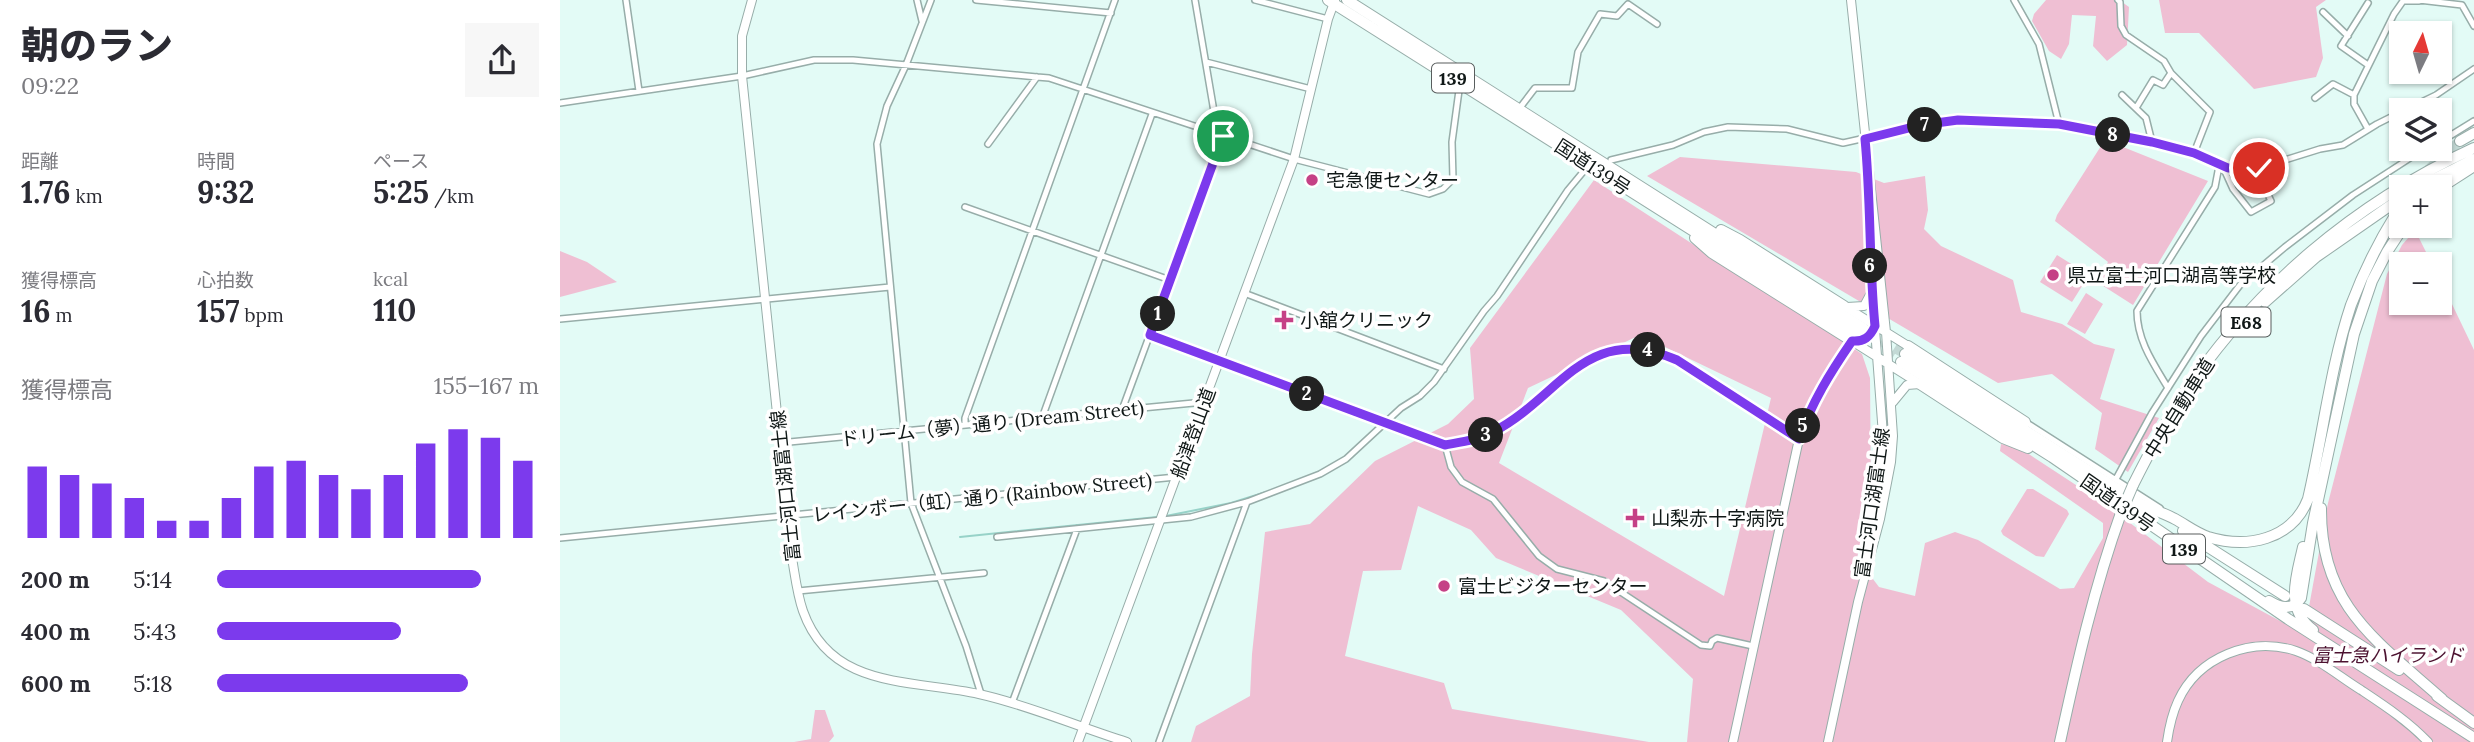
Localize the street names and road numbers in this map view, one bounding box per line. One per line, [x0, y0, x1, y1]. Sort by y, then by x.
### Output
road number: 139 [1432, 64, 1474, 92]
street label: 国道139号 [1551, 134, 1635, 200]
road number: E68 [2222, 308, 2270, 336]
street label: 中央自動車道 [2139, 353, 2219, 463]
street label: 船津登山道 [1165, 384, 1221, 482]
street label: ドリーム（夢）通り (Dream Street) [839, 395, 1145, 452]
street label: 富士河口湖富士線 [765, 409, 805, 563]
street label: 富士河口湖富士線 [1850, 426, 1894, 580]
street label: レインボー（虹）通り (Rainbow Street) [811, 467, 1153, 528]
street label: 国道139号 [2076, 469, 2160, 537]
road number: 139 [2163, 534, 2205, 564]

